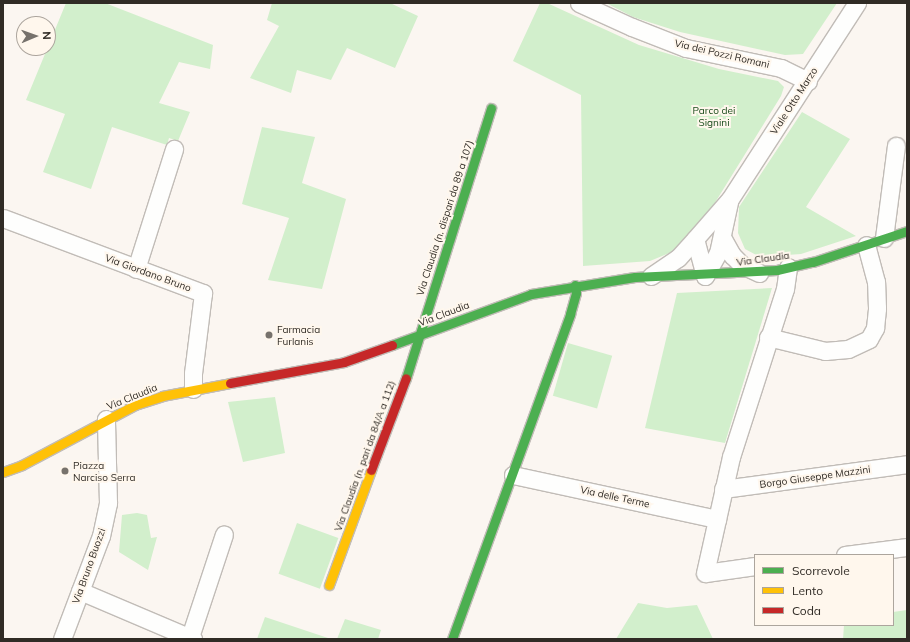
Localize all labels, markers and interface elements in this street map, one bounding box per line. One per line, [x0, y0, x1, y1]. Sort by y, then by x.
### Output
north arrow [16, 16, 56, 56]
text: N [40, 31, 54, 40]
street label: Via dei Pozzi Romani [673, 37, 771, 71]
street label: Viale Otto Marzo [768, 65, 820, 137]
park label: Parco dei Signini [693, 104, 735, 128]
street label: Via Claudia (n. dispari da 89 a 107) [414, 139, 476, 297]
street label: Via Claudia [736, 249, 790, 269]
street label: Via Giordano Bruno [103, 252, 193, 294]
street label: Via Claudia [417, 299, 471, 329]
place label: Farmacia Furlanis [277, 323, 320, 346]
marker: Farmacia Furlanis [264, 330, 274, 340]
street label: Via Claudia (n. pari da 84/A a 112) [332, 379, 398, 533]
street label: Via Claudia [105, 381, 159, 413]
place label: Piazza Narciso Serra [73, 459, 136, 482]
street label: Borgo Giuseppe Mazzini [759, 463, 871, 491]
marker: Piazza Narciso Serra [60, 466, 70, 476]
street label: Via delle Terme [579, 484, 651, 510]
street label: Via Bruno Buozzi [70, 527, 108, 605]
legend [754, 554, 894, 626]
text: Scorrevole [792, 563, 850, 578]
text: Lento [792, 583, 823, 598]
text: Coda [792, 603, 821, 618]

